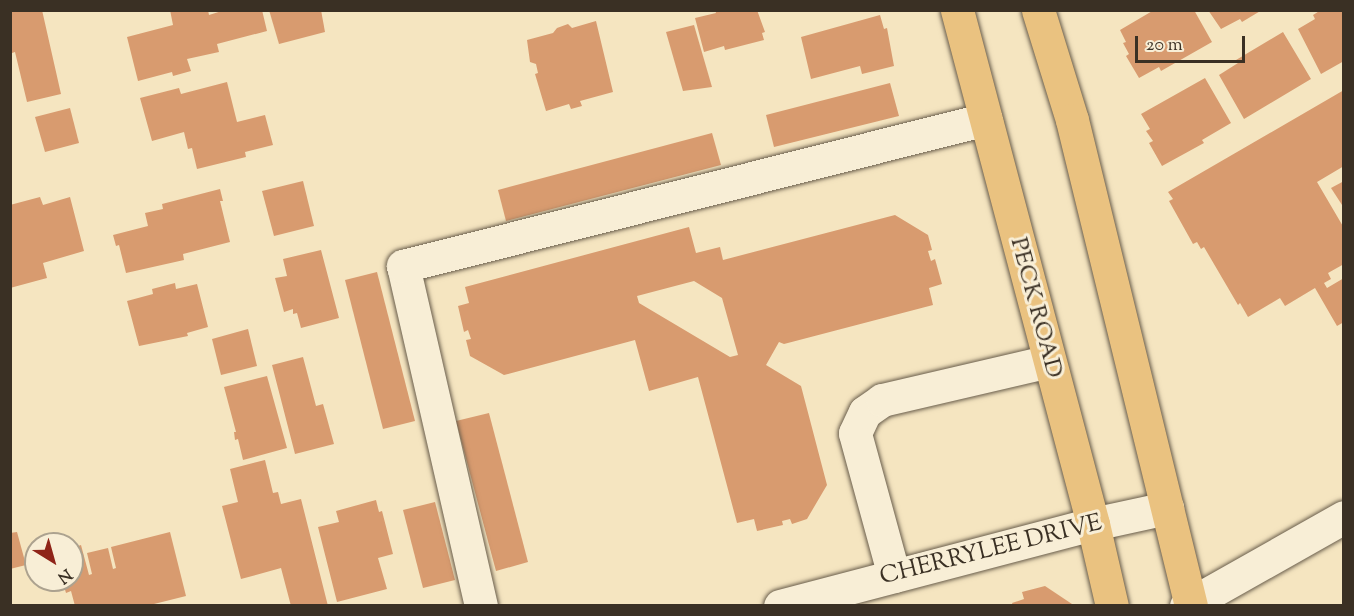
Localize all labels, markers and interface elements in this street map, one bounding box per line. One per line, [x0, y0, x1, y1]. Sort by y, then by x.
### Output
scale bar [1138, 24, 1248, 62]
text: 20 m [1146, 33, 1183, 59]
street label: PECK ROAD [1002, 235, 1068, 381]
street label: CHERRYLEE DRIVE [877, 509, 1105, 593]
north arrow [24, 532, 84, 592]
text: N [52, 562, 76, 588]

